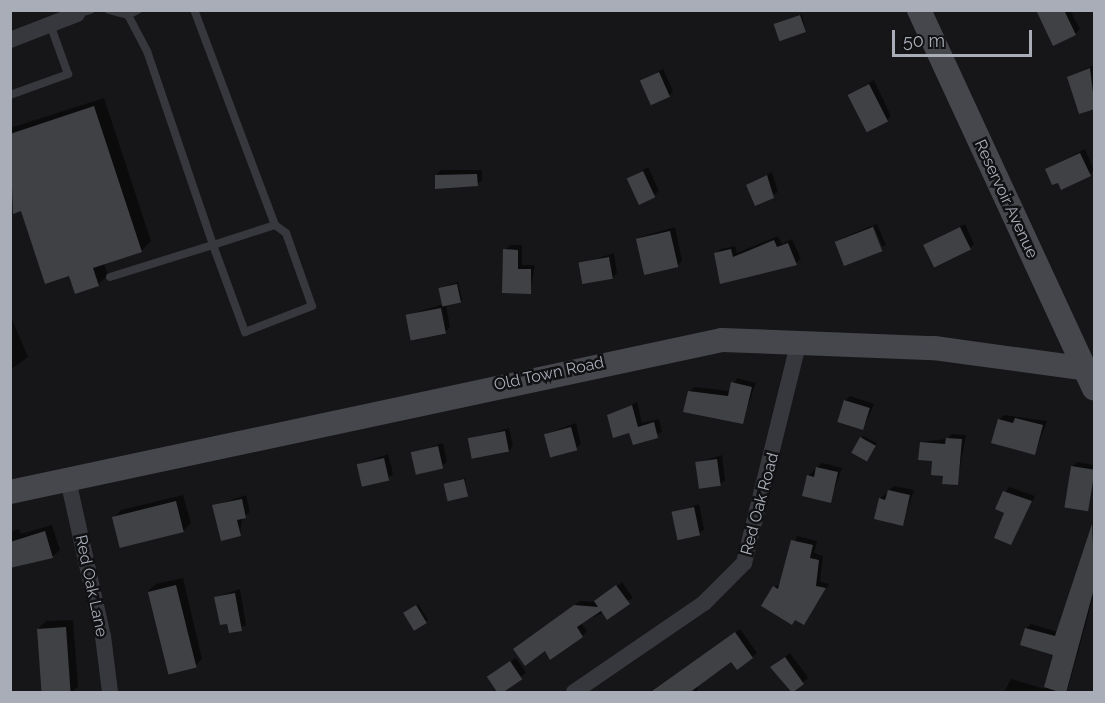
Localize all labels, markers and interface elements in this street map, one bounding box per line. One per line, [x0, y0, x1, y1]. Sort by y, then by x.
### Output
scale bar [895, 18, 1034, 56]
text: 50 m [903, 30, 945, 51]
street label: Reservoir Avenue [970, 136, 1042, 262]
street label: Old Town Road [492, 353, 606, 395]
street label: Red Oak Road [737, 451, 783, 557]
street label: Red Oak Lane [71, 533, 111, 639]

